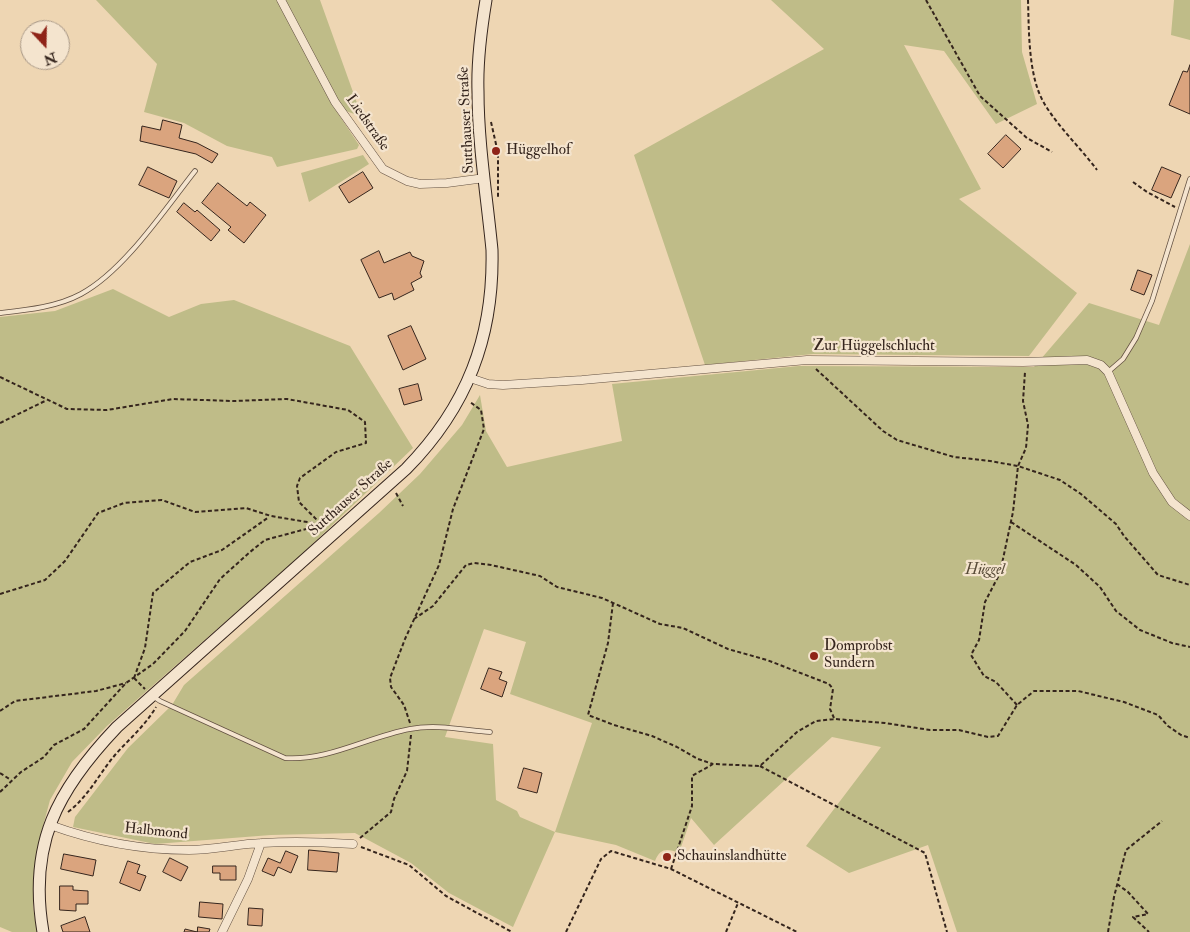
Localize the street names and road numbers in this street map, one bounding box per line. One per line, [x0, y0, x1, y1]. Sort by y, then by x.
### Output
street label: Sutthauser Straße [455, 66, 479, 174]
street label: Liedstraße [341, 91, 393, 155]
street label: Zur Hüggelschlucht [813, 338, 935, 356]
street label: Sutthauser Straße [305, 456, 397, 540]
street label: Halbmond [124, 820, 188, 844]

